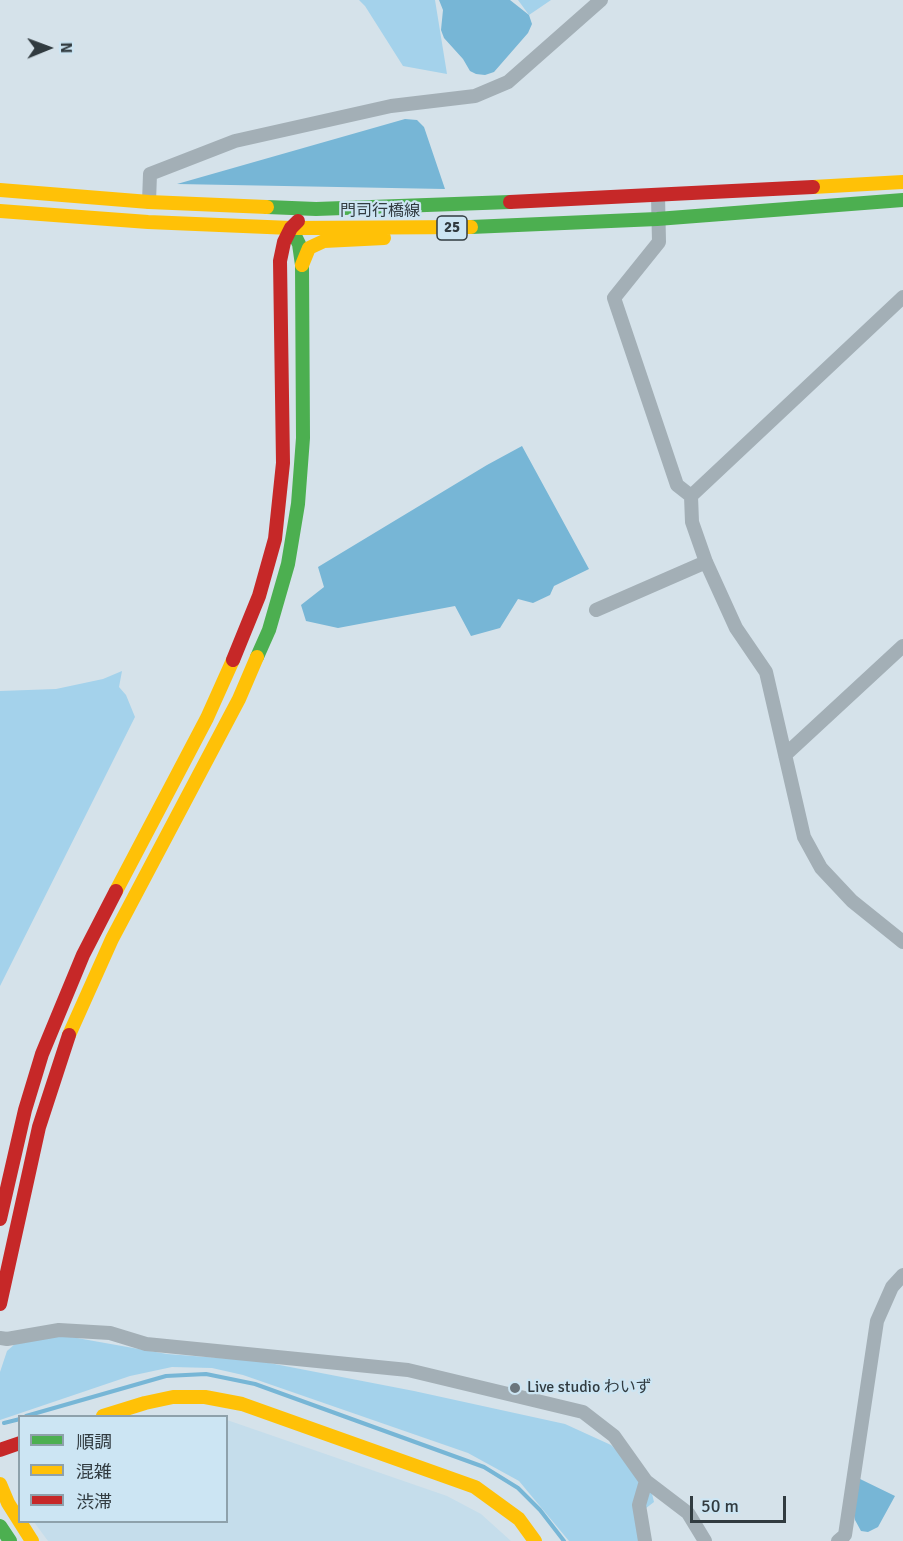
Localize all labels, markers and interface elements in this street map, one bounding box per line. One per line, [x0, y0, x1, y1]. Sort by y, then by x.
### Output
north arrow [18, 18, 78, 78]
text: N [56, 42, 76, 53]
street label: 門司行橋線 [340, 202, 420, 222]
road number: 25 [437, 216, 467, 240]
place label: Live studio わいず [527, 1378, 652, 1398]
marker: Live studio わいず [508, 1381, 522, 1395]
legend [18, 1415, 228, 1523]
text: 順調 [76, 1431, 112, 1453]
text: 混雑 [76, 1461, 112, 1483]
scale bar [693, 1484, 789, 1522]
text: 渋滞 [76, 1491, 112, 1513]
text: 50 m [701, 1495, 739, 1517]

